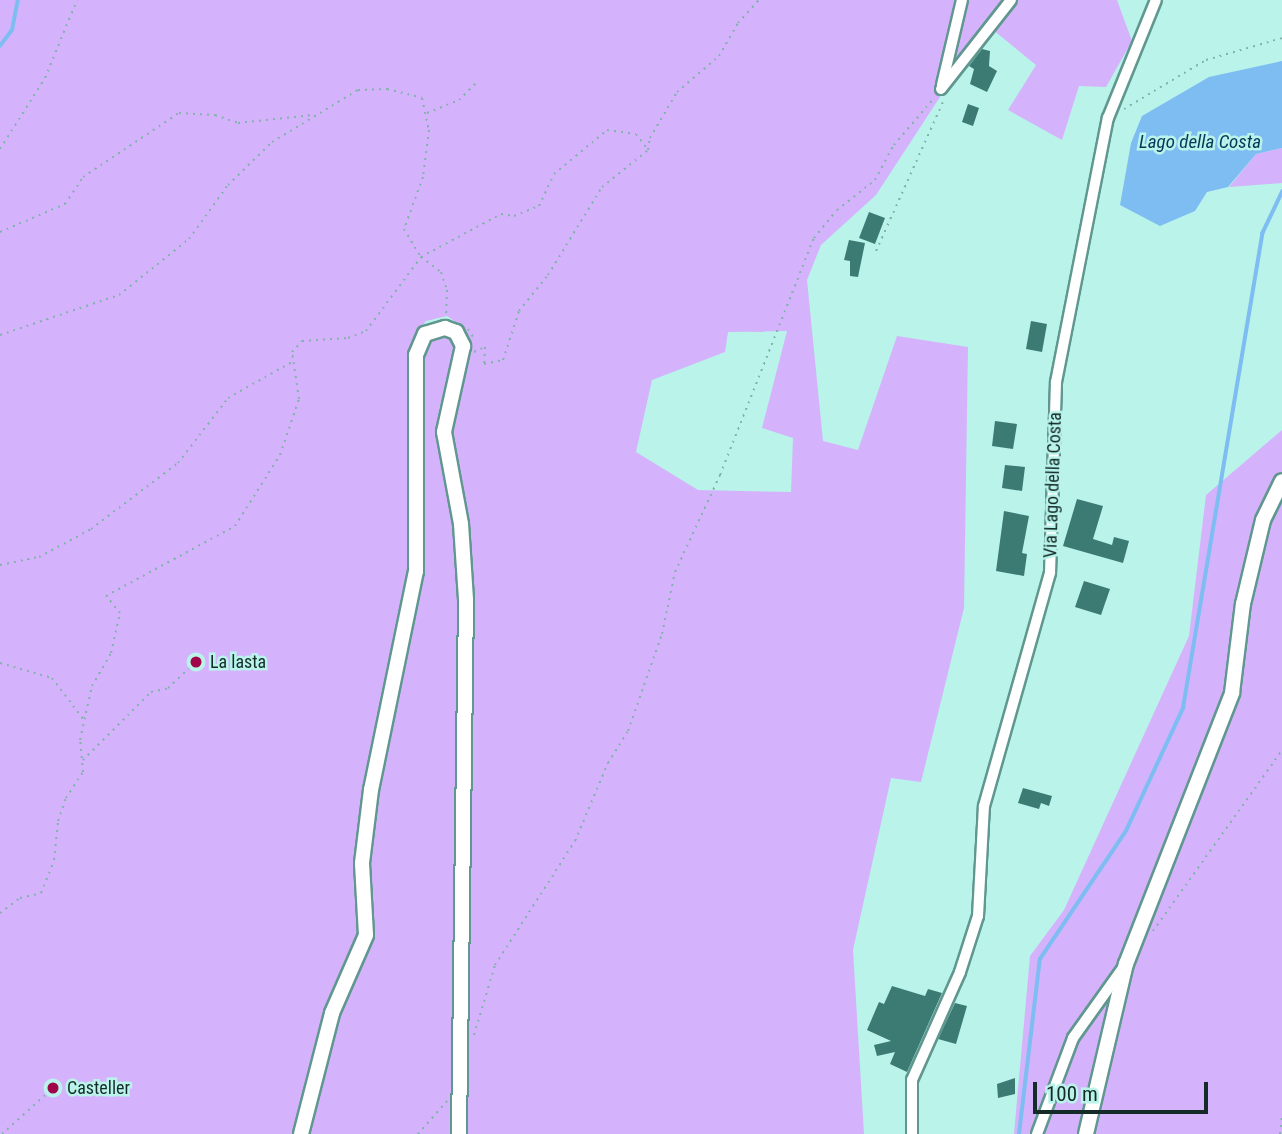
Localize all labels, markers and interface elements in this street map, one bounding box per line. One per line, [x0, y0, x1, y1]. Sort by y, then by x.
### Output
water label: Lago della Costa [1139, 131, 1261, 153]
street label: Via Lago della Costa [1040, 412, 1066, 558]
place label: La lasta [210, 651, 266, 673]
marker: La lasta [188, 654, 204, 670]
scale bar [1037, 1068, 1212, 1112]
place label: Casteller [67, 1077, 130, 1099]
marker: Casteller [45, 1080, 61, 1096]
text: 100 m [1046, 1082, 1098, 1106]

